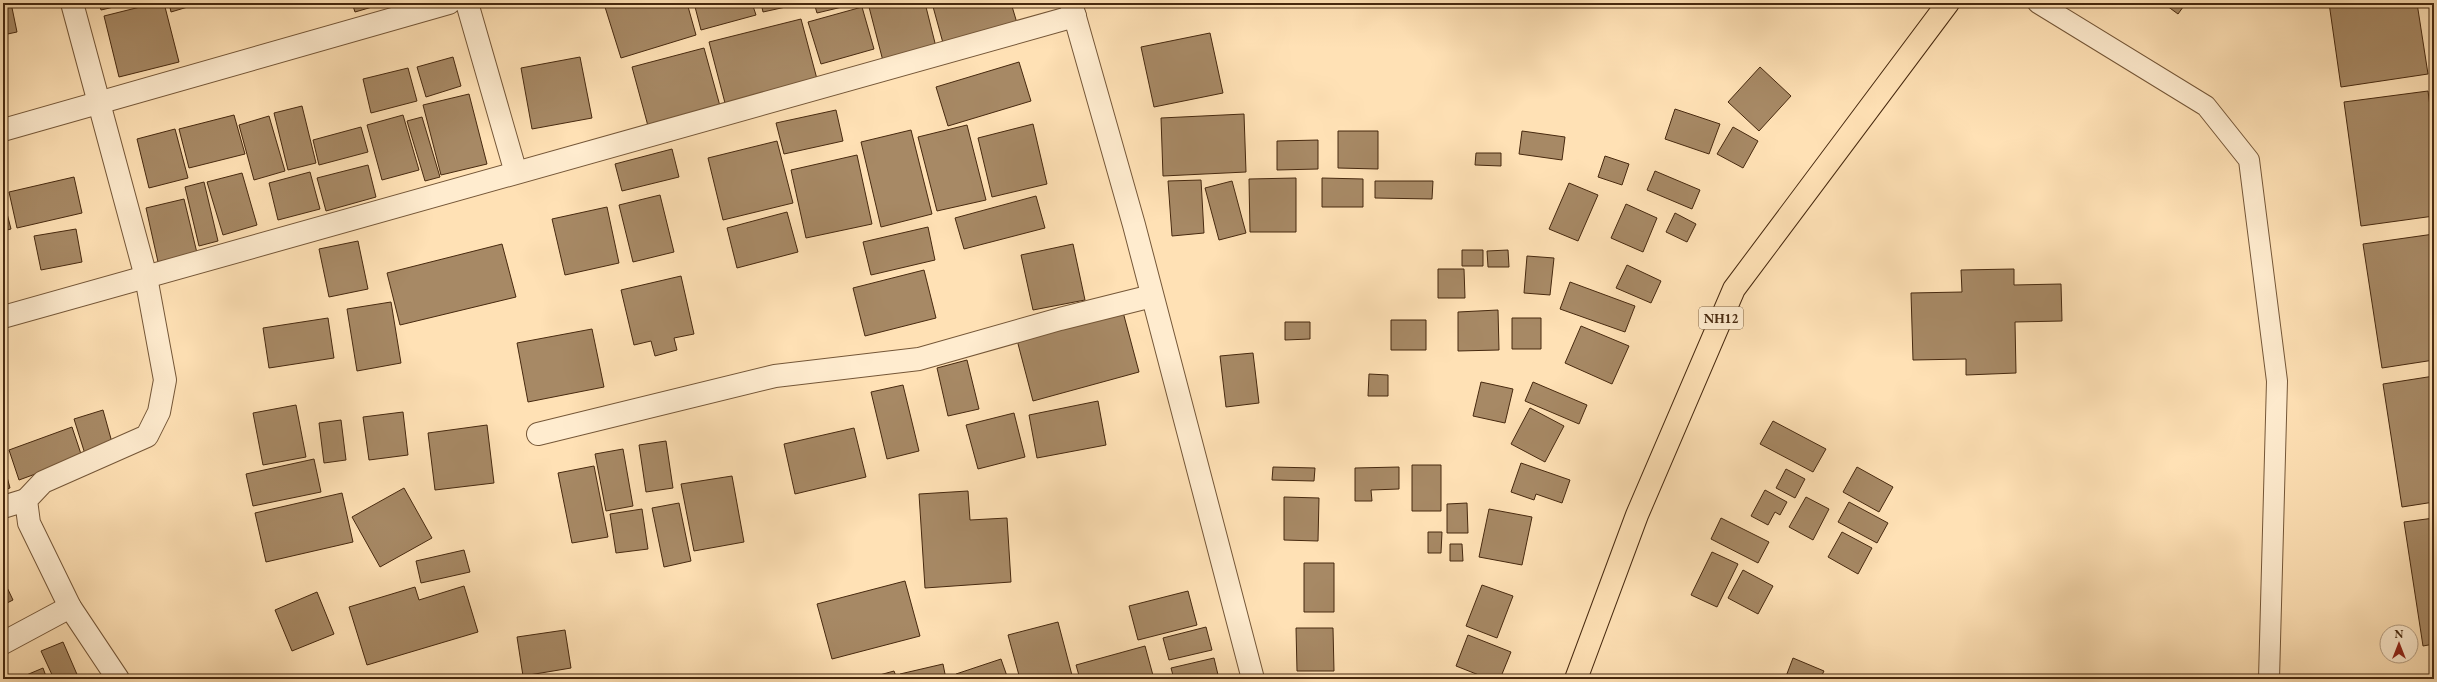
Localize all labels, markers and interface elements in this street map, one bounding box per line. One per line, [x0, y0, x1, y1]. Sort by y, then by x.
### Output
road number: NH12 [1699, 307, 1743, 329]
north arrow [2379, 624, 2419, 664]
text: N [2395, 627, 2404, 641]

